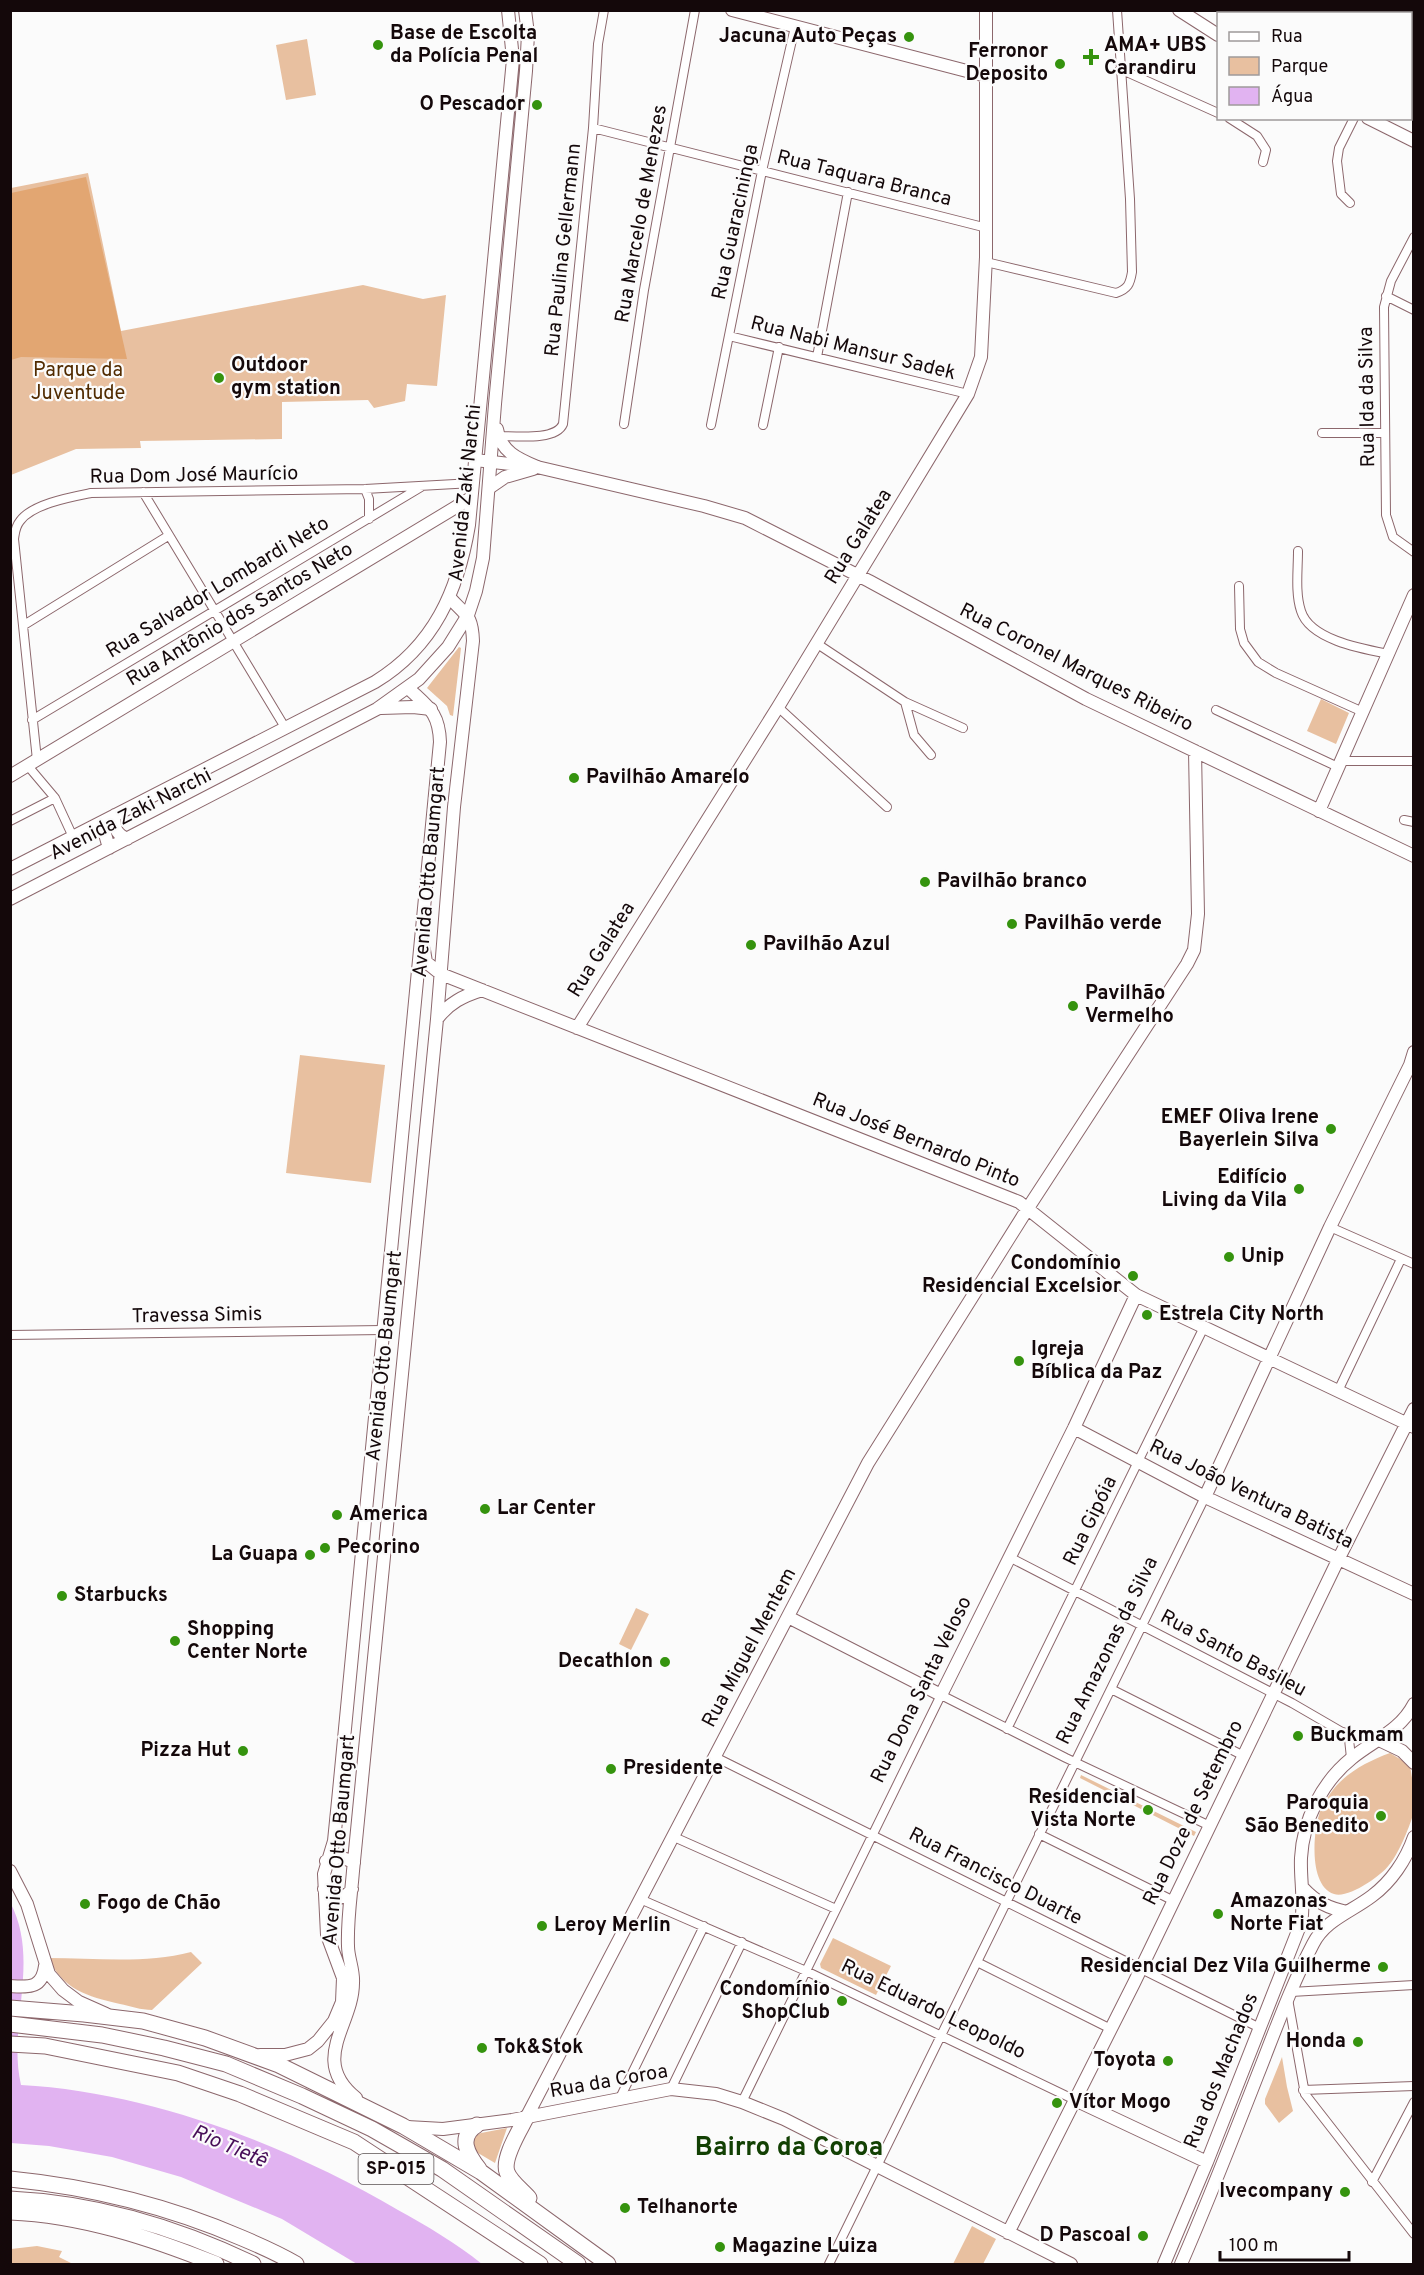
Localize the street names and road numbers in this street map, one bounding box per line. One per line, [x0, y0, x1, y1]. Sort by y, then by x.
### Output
street label: Rua Marcelo de Menezes [610, 103, 674, 325]
street label: Rua Paulina Gellermann [540, 142, 588, 358]
street label: Rua Guaracininga [707, 142, 765, 302]
street label: Rua Taquara Branca [774, 145, 954, 213]
street label: Rua Nabi Mansur Sadek [748, 311, 958, 387]
street label: Rua Ida da Silva [1354, 326, 1382, 468]
street label: Avenida Zaki Narchi [444, 403, 488, 583]
street label: Rua Dom José Maurício [89, 461, 299, 491]
street label: Rua Galatea [819, 484, 899, 590]
street label: Rua Salvador Lombardi Neto [102, 511, 334, 665]
street label: Rua Antônio dos Santos Neto [122, 537, 358, 693]
street label: Rua Coronel Marques Ribeiro [955, 598, 1197, 738]
street label: Avenida Zaki Narchi [46, 763, 216, 867]
street label: Avenida Otto Baumgart [408, 765, 452, 979]
street label: Rua Galatea [562, 897, 642, 1003]
street label: Rua José Bernardo Pinto [808, 1087, 1024, 1195]
street label: Avenida Otto Baumgart [361, 1249, 409, 1463]
street label: Travessa Simis [131, 1302, 263, 1330]
street label: Rua João Ventura Batista [1145, 1434, 1357, 1556]
street label: Rua Gipóia [1058, 1472, 1124, 1570]
street label: Rua Amazonas da Silva [1051, 1553, 1165, 1749]
street label: Rua Miguel Mentem [697, 1564, 803, 1732]
street label: Rua Dona Santa Veloso [865, 1592, 979, 1788]
street label: Rua Santo Basileu [1155, 1604, 1311, 1704]
street label: Rua Doze de Setembro [1138, 1716, 1250, 1910]
street label: Avenida Otto Baumgart [318, 1733, 362, 1947]
street label: Rua Francisco Duarte [904, 1822, 1086, 1932]
street label: Rua Eduardo Leopoldo [836, 1954, 1030, 2066]
street label: Rua dos Machados [1179, 1989, 1265, 2153]
street label: Rua da Coroa [548, 2059, 670, 2105]
road number: SP-015 [358, 2154, 434, 2184]

